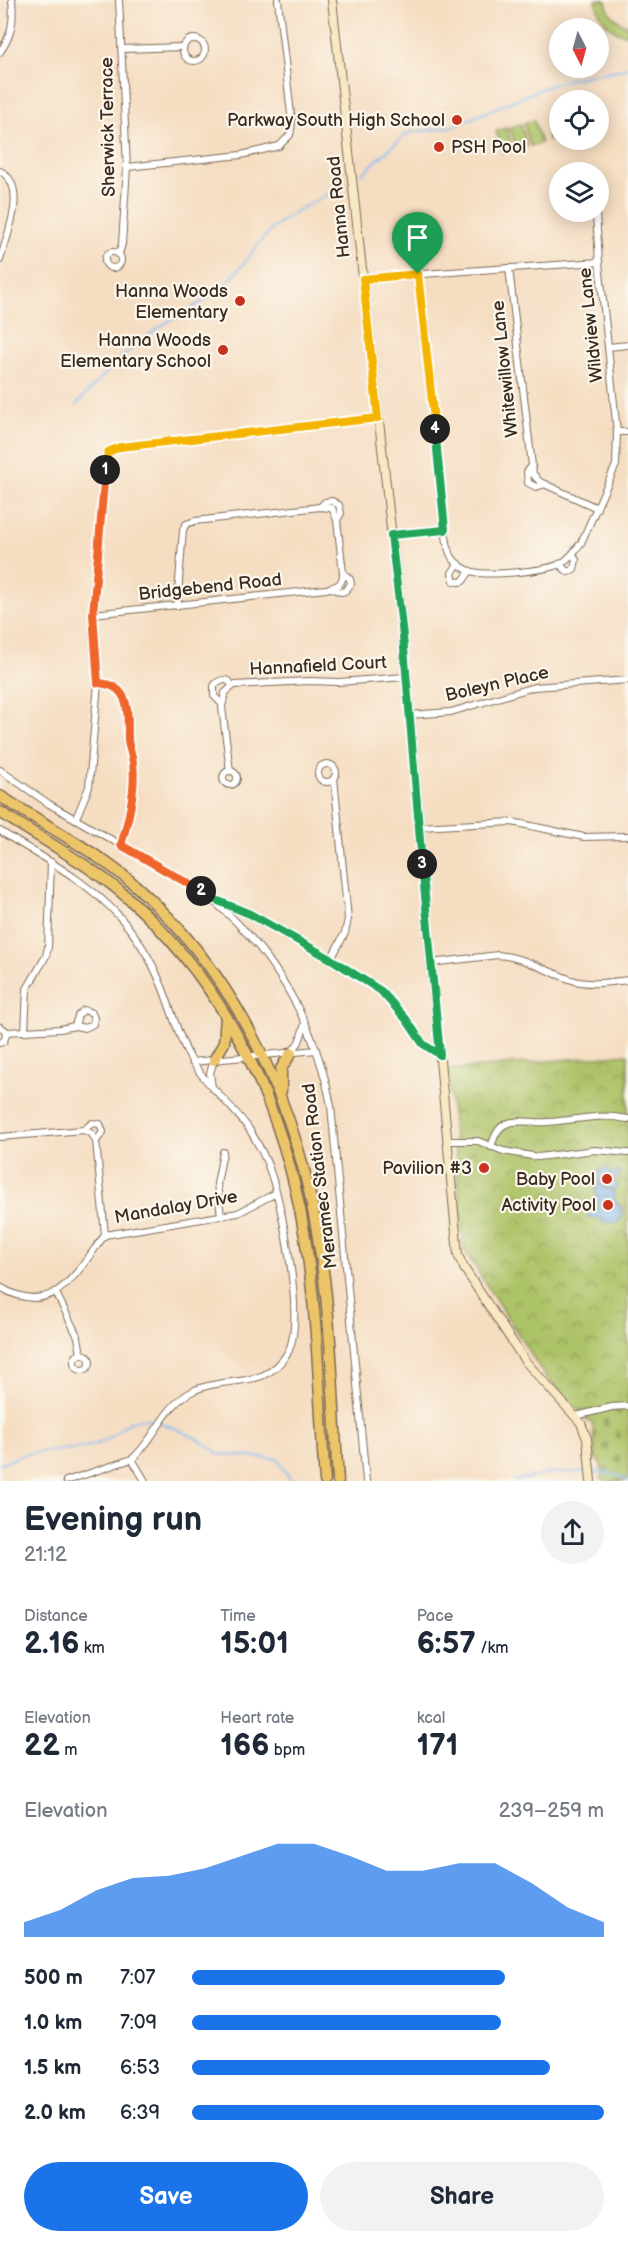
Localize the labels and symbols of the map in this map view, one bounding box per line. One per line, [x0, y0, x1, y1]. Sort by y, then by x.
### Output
north arrow [549, 18, 609, 78]
street label: Sherwick Terrace [96, 57, 120, 197]
place label: Parkway South High School [227, 110, 445, 131]
marker: Parkway South High School [450, 113, 464, 127]
place label: PSH Pool [451, 137, 526, 158]
marker: PSH Pool [432, 140, 446, 154]
street label: Hanna Road [323, 155, 355, 259]
pin [392, 212, 443, 274]
street label: Wildview Lane [575, 266, 607, 383]
place label: Hanna Woods Elementary [115, 281, 229, 323]
marker: Hanna Woods Elementary [233, 294, 247, 308]
street label: Whitewillow Lane [487, 299, 523, 439]
place label: Hanna Woods Elementary School [60, 330, 211, 372]
marker: Hanna Woods Elementary School [216, 343, 230, 357]
pin: 4 [420, 414, 450, 444]
pin: 1 [90, 455, 120, 485]
street label: Bridgebend Road [137, 569, 283, 605]
street label: Hannafield Court [249, 652, 388, 680]
street label: Boleyn Place [443, 662, 551, 706]
pin: 3 [407, 849, 437, 879]
pin: 2 [186, 876, 216, 906]
street label: Meramec Station Road [298, 1082, 342, 1270]
place label: Pavilion #3 [382, 1158, 472, 1179]
marker: Pavilion #3 [477, 1161, 491, 1175]
place label: Baby Pool [516, 1169, 595, 1190]
marker: Baby Pool [600, 1172, 614, 1186]
street label: Mandalay Drive [113, 1186, 239, 1228]
place label: Activity Pool [501, 1195, 596, 1216]
marker: Activity Pool [601, 1198, 615, 1212]

